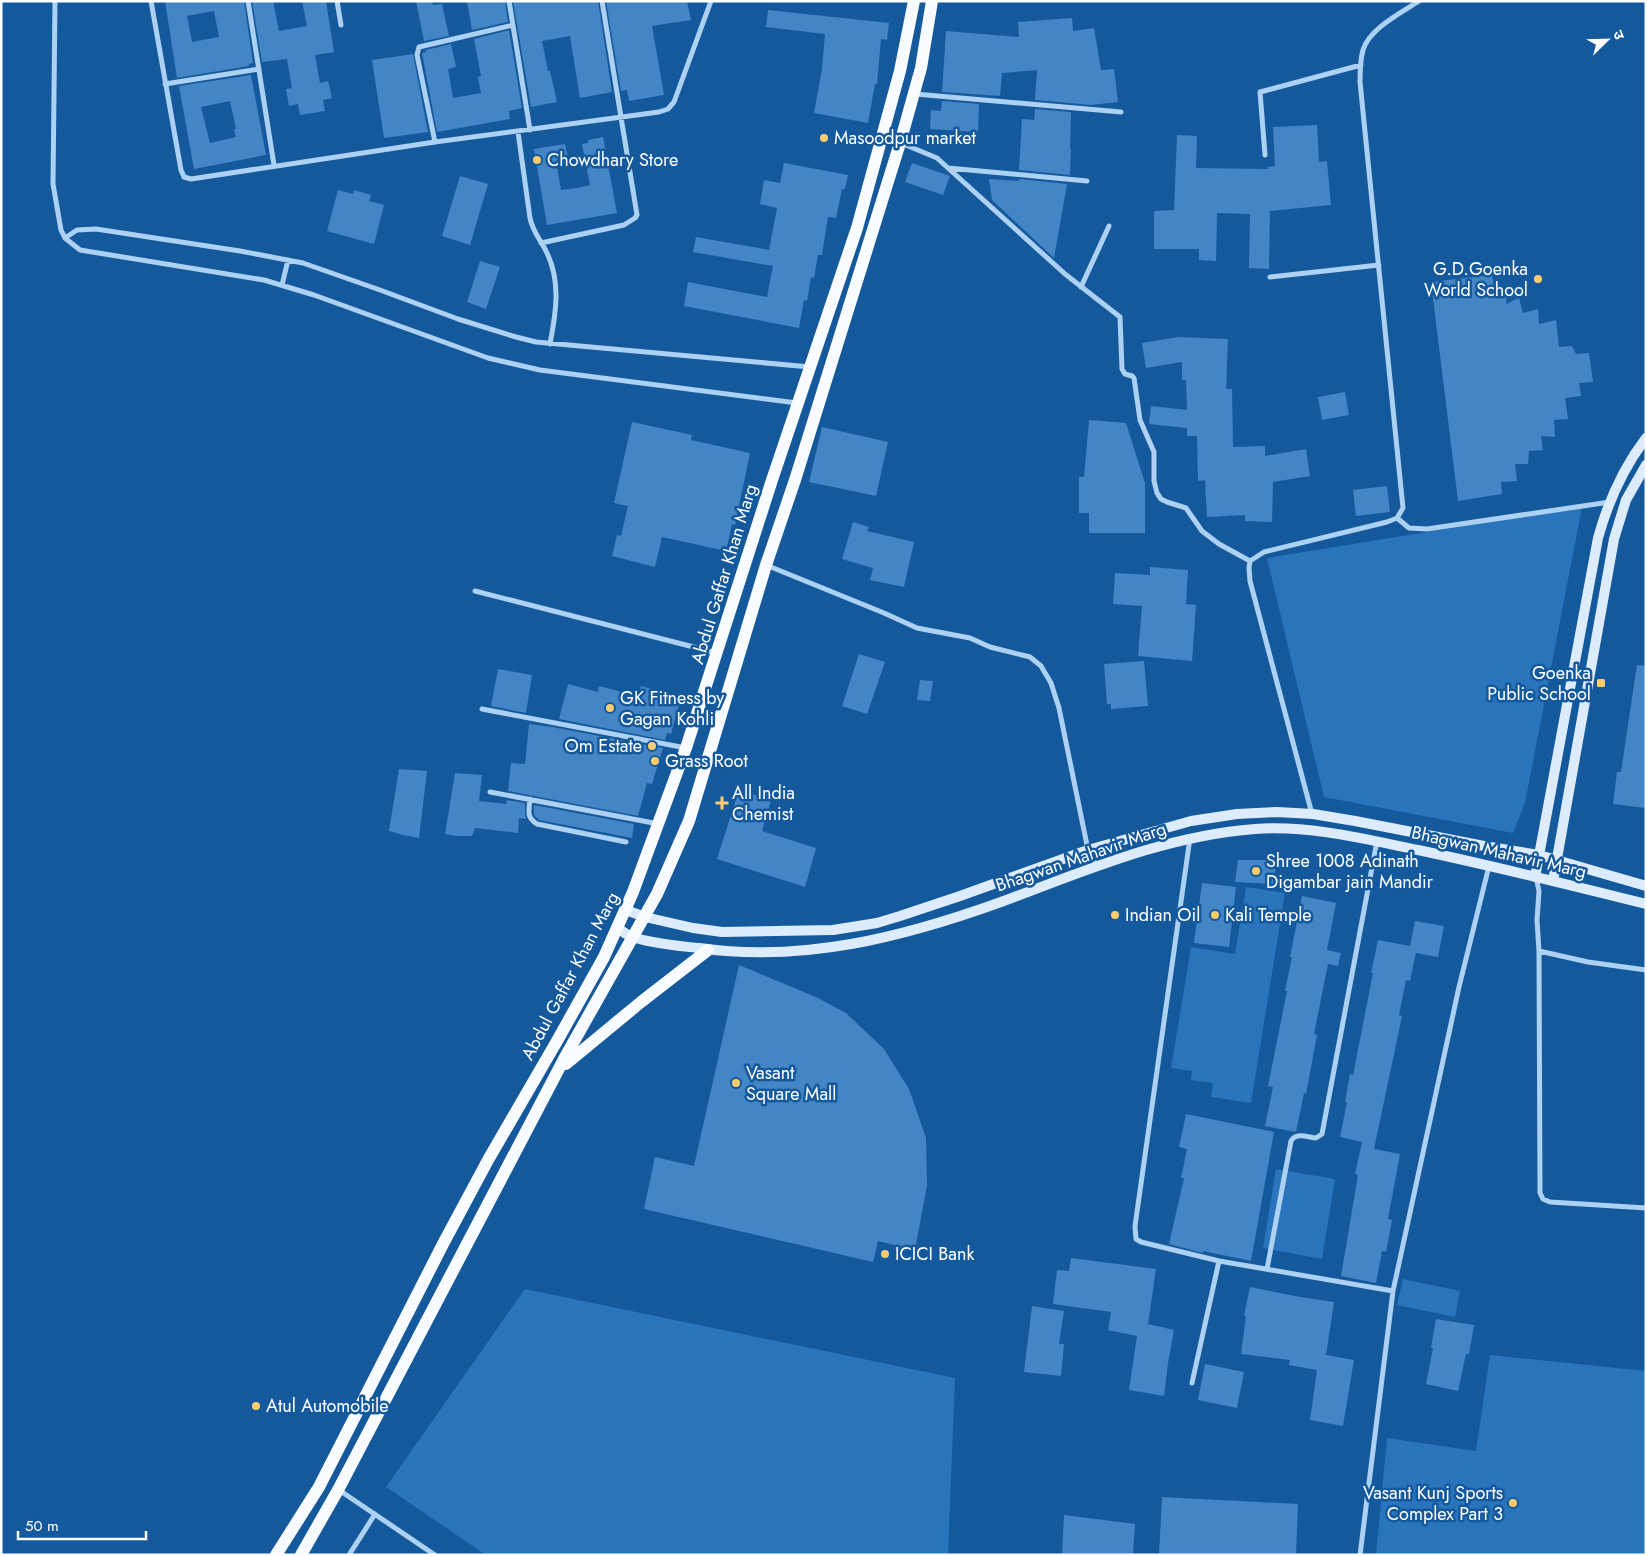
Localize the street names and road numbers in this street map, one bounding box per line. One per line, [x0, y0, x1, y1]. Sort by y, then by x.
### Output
street label: Abdul Gaffar Khan Marg [684, 481, 764, 667]
street label: Bhagwan Mahavir Marg [992, 816, 1170, 898]
street label: Bhagwan Mahavir Marg [1409, 819, 1589, 885]
street label: Abdul Gaffar Khan Marg [515, 887, 625, 1065]

